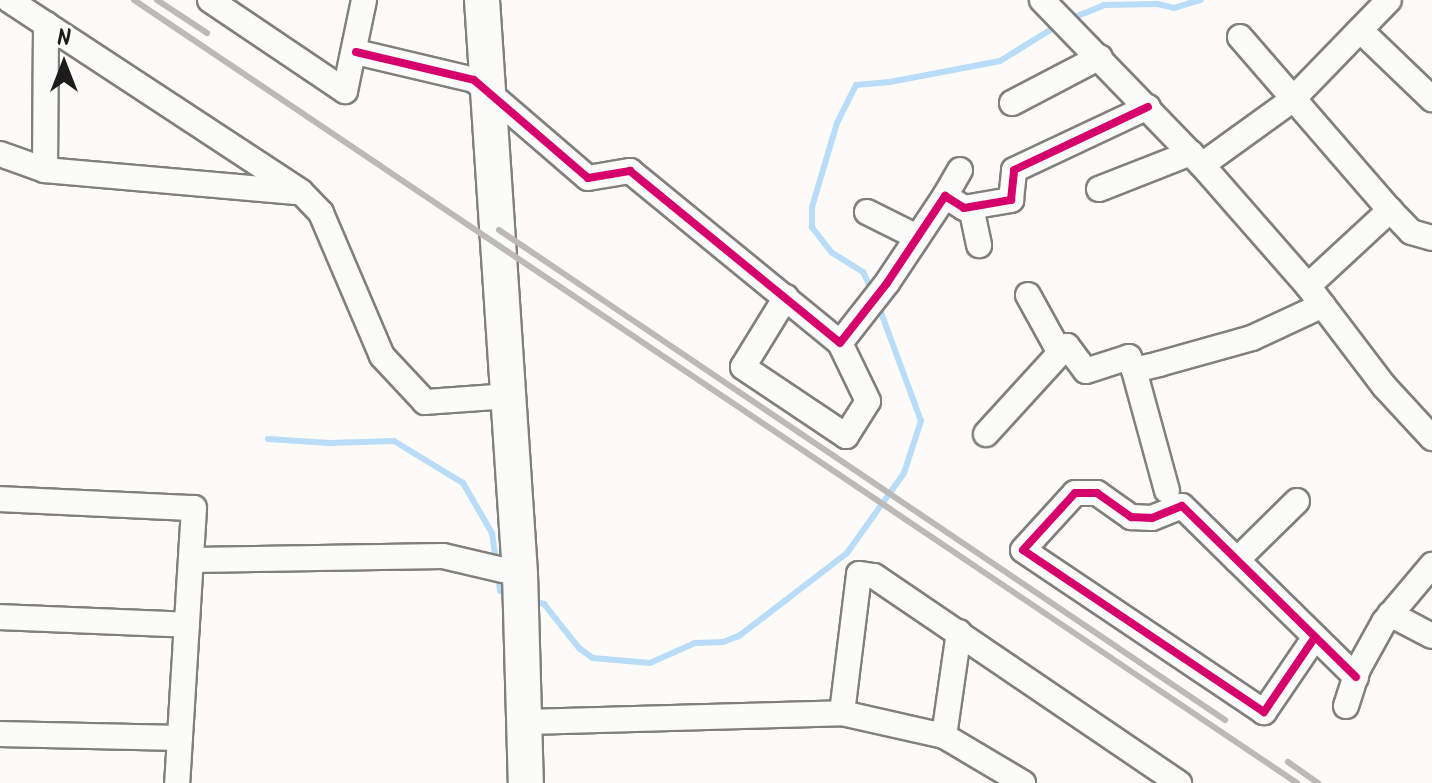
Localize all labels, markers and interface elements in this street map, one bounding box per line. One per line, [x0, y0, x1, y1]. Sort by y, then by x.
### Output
text: N [57, 22, 71, 57]
north arrow [24, 24, 104, 104]

